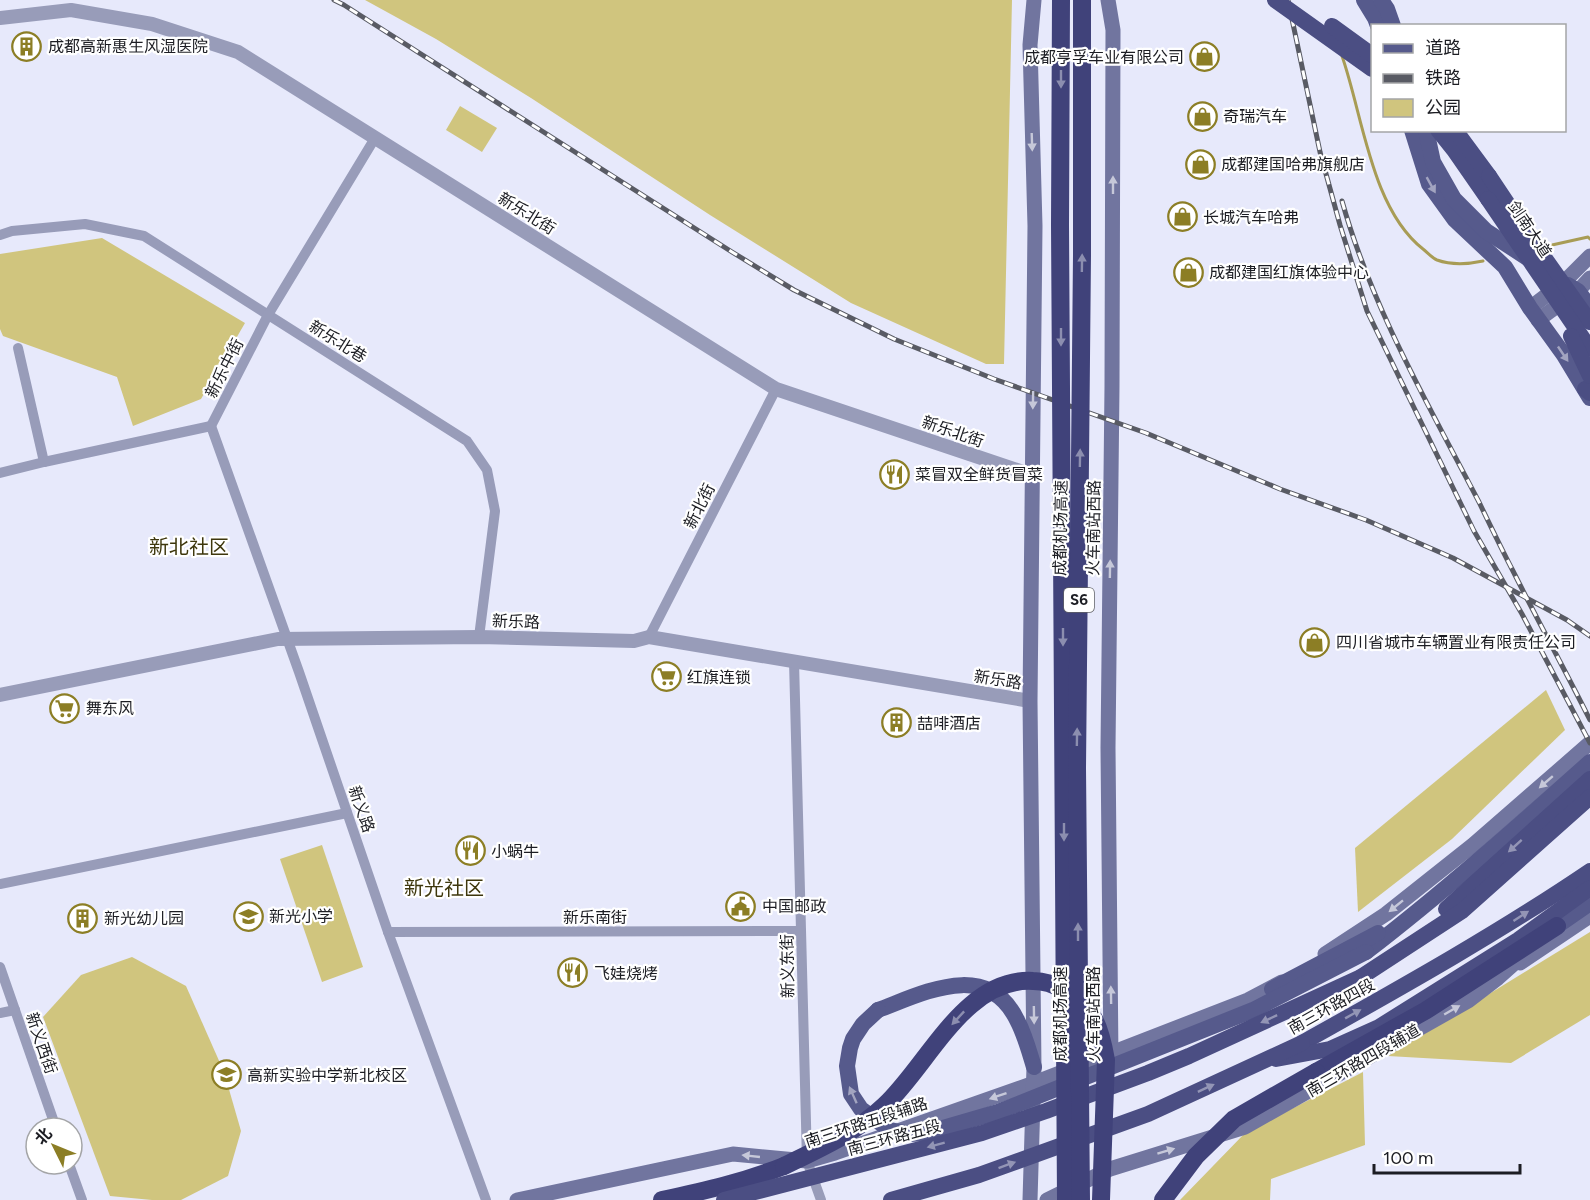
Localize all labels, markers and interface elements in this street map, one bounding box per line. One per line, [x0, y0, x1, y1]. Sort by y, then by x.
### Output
legend [1371, 24, 1566, 132]
building icon: 成都高新惠生风湿医院 [11, 30, 43, 62]
place label: 成都高新惠生风湿医院 [48, 37, 208, 56]
text: 道路 [1425, 37, 1461, 59]
shop icon: 成都亨孚车业有限公司 [1189, 41, 1221, 73]
place label: 成都亨孚车业有限公司 [1024, 48, 1184, 67]
text: 铁路 [1425, 67, 1461, 89]
one-way arrow [1056, 70, 1066, 89]
text: 公园 [1425, 97, 1461, 119]
shop icon: 奇瑞汽车 [1186, 100, 1218, 132]
place label: 奇瑞汽车 [1223, 107, 1287, 126]
one-way arrow [1028, 133, 1037, 152]
shop icon: 成都建国哈弗旗舰店 [1184, 148, 1216, 180]
place label: 成都建国哈弗旗舰店 [1221, 155, 1365, 174]
one-way arrow [1108, 175, 1118, 194]
one-way arrow [1426, 177, 1436, 194]
street label: 新乐北街 [495, 188, 559, 238]
street label: 剑南大道 [1504, 197, 1555, 261]
shop icon: 长城汽车哈弗 [1166, 201, 1198, 233]
place label: 长城汽车哈弗 [1203, 208, 1299, 227]
one-way arrow [1077, 253, 1087, 272]
shop icon: 成都建国红旗体验中心 [1172, 256, 1204, 288]
place label: 成都建国红旗体验中心 [1209, 263, 1369, 282]
street label: 新乐北巷 [306, 316, 370, 366]
one-way arrow [1056, 328, 1066, 347]
street label: 新乐中街 [201, 335, 247, 401]
one-way arrow [1557, 346, 1569, 362]
one-way arrow [1028, 391, 1037, 410]
street label: 新乐北街 [919, 412, 986, 451]
one-way arrow [1075, 448, 1085, 467]
restaurant icon: 菜冒双全鲜货冒菜 [878, 458, 910, 490]
place label: 菜冒双全鲜货冒菜 [915, 465, 1043, 484]
street label: 成都机场高速 [1050, 480, 1071, 576]
street label: 火车南站西路 [1083, 480, 1104, 576]
street label: 新北街 [680, 481, 719, 532]
district label: 新北社区 [149, 535, 229, 559]
one-way arrow [1105, 559, 1115, 578]
road number: S6 [1064, 588, 1094, 612]
street label: 新乐路 [492, 611, 540, 632]
shop icon: 四川省城市车辆置业有限责任公司 [1299, 626, 1331, 658]
one-way arrow [1058, 628, 1068, 647]
place label: 四川省城市车辆置业有限责任公司 [1336, 633, 1576, 652]
supermarket icon: 红旗连锁 [650, 661, 682, 693]
street label: 新乐路 [973, 666, 1023, 693]
place label: 红旗连锁 [687, 668, 751, 687]
supermarket icon: 舞东风 [49, 692, 81, 724]
place label: 舞东风 [86, 699, 134, 718]
building icon: 喆啡酒店 [880, 707, 912, 739]
place label: 喆啡酒店 [917, 714, 981, 733]
one-way arrow [1072, 727, 1082, 746]
one-way arrow [1539, 775, 1554, 788]
street label: 新义路 [345, 783, 378, 835]
one-way arrow [1059, 823, 1069, 842]
restaurant icon: 小蜗牛 [454, 835, 486, 867]
one-way arrow [1508, 839, 1523, 852]
place label: 小蜗牛 [491, 842, 539, 861]
district label: 新光社区 [404, 876, 484, 900]
public building icon: 中国邮政 [725, 890, 757, 922]
place label: 中国邮政 [762, 897, 826, 916]
school or university icon: 新光小学 [232, 900, 264, 932]
one-way arrow [1388, 900, 1404, 913]
building icon: 新光幼儿园 [67, 902, 99, 934]
place label: 新光小学 [269, 907, 333, 926]
street label: 新乐南街 [563, 908, 627, 927]
place label: 新光幼儿园 [104, 909, 184, 928]
one-way arrow [1513, 910, 1529, 922]
one-way arrow [1073, 922, 1083, 941]
street label: 新义东街 [777, 934, 798, 998]
restaurant icon: 飞娃烧烤 [557, 957, 589, 989]
place label: 飞娃烧烤 [594, 964, 658, 983]
street label: 成都机场高速 [1051, 966, 1070, 1062]
street label: 火车南站西路 [1084, 966, 1103, 1062]
street label: 南三环路四段 [1285, 975, 1378, 1038]
one-way arrow [1106, 985, 1116, 1004]
one-way arrow [1444, 1005, 1461, 1015]
one-way arrow [1029, 1006, 1039, 1025]
one-way arrow [1345, 1009, 1361, 1020]
street label: 新义西街 [22, 1010, 61, 1077]
one-way arrow [952, 1011, 966, 1025]
one-way arrow [1261, 1015, 1278, 1024]
street label: 南三环路四段辅道 [1303, 1020, 1423, 1101]
school or university icon: 高新实验中学新北校区 [210, 1059, 242, 1091]
place label: 高新实验中学新北校区 [247, 1066, 407, 1085]
one-way arrow [1197, 1083, 1215, 1093]
one-way arrow [848, 1086, 858, 1104]
one-way arrow [989, 1092, 1007, 1102]
street label: 南三环路五段辅路 [802, 1093, 930, 1151]
street label: 南三环路五段 [845, 1115, 943, 1159]
north arrow [24, 1116, 84, 1176]
text: 北 [31, 1124, 56, 1148]
scale bar [1374, 1137, 1520, 1175]
one-way arrow [927, 1141, 945, 1150]
one-way arrow [1157, 1146, 1175, 1156]
text: 100 m [1383, 1147, 1433, 1169]
one-way arrow [741, 1151, 760, 1160]
one-way arrow [998, 1159, 1016, 1169]

